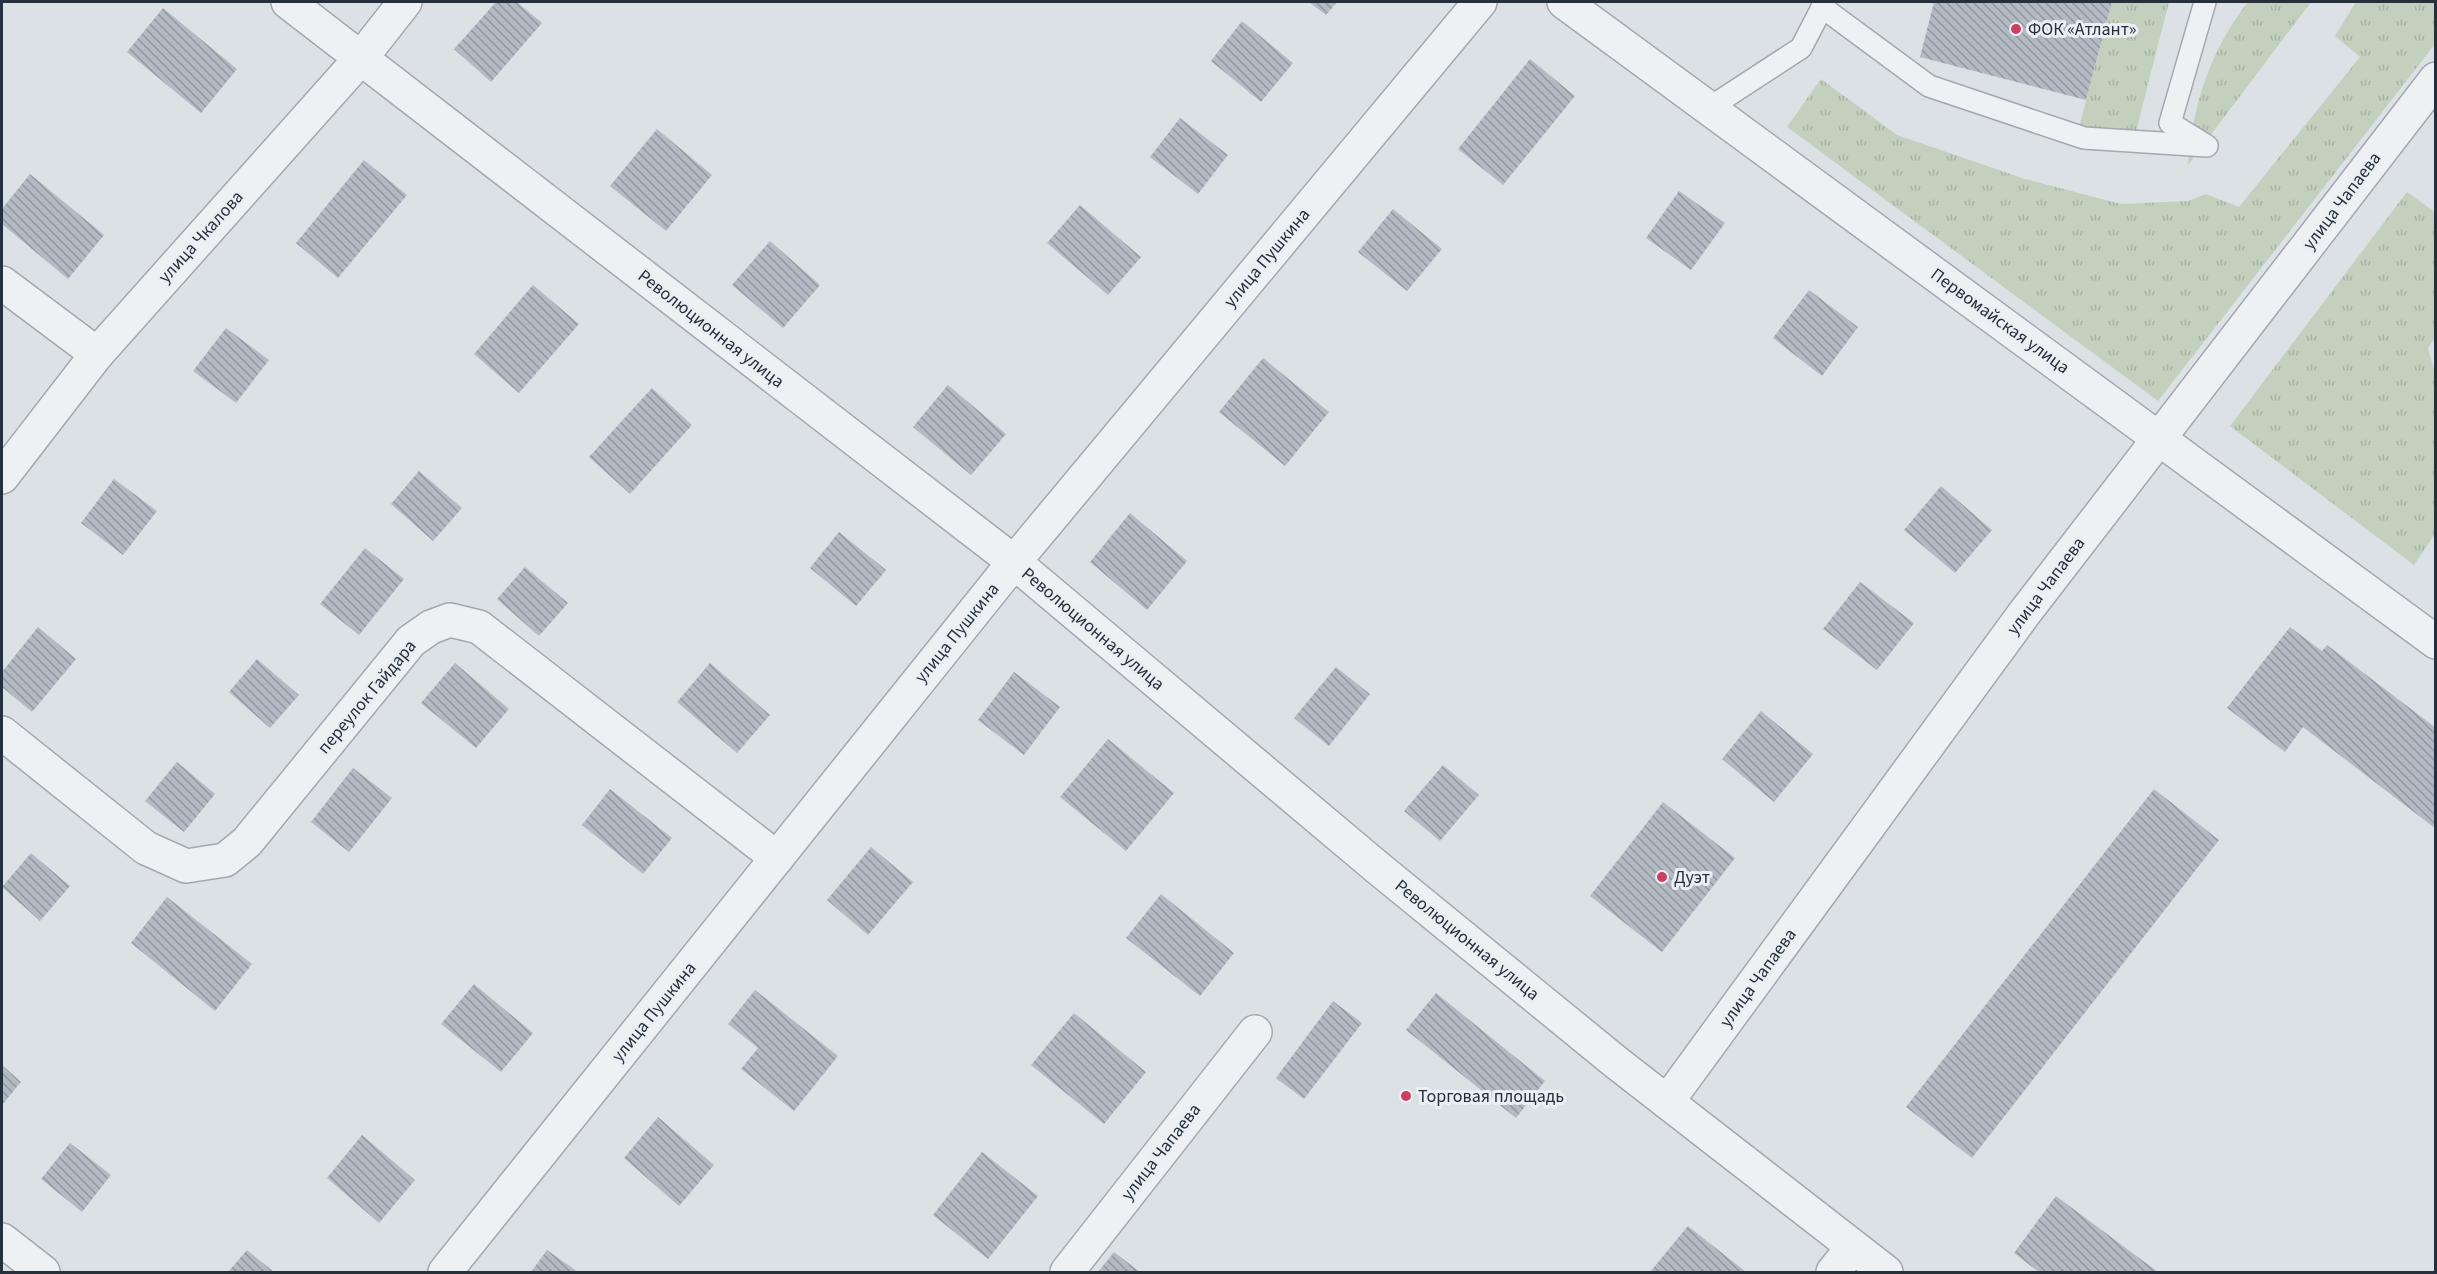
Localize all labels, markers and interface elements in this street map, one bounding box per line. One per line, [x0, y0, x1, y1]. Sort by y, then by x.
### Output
place label: ФОК «Атлант» [2028, 17, 2136, 42]
marker: ФОК «Атлант» [2009, 22, 2023, 36]
street label: улица Чапаева [2297, 147, 2387, 255]
street label: улица Чкалова [153, 185, 249, 289]
street label: улица Пушкина [1218, 203, 1316, 313]
street label: Первомайская улица [1925, 262, 2075, 380]
street label: Революционная улица [632, 264, 790, 394]
street label: улица Чапаева [2001, 532, 2091, 640]
street label: Революционная улица [1016, 562, 1170, 696]
street label: улица Пушкина [909, 578, 1005, 688]
street label: переулок Гайдара [312, 635, 422, 759]
place label: Дуэт [1674, 865, 1710, 890]
marker: Дуэт [1655, 870, 1669, 884]
street label: Революционная улица [1389, 874, 1545, 1006]
street label: улица Чапаева [1714, 923, 1802, 1033]
street label: улица Пушкина [606, 957, 702, 1067]
place label: Торговая площадь [1418, 1084, 1564, 1109]
marker: Торговая площадь [1399, 1089, 1413, 1103]
street label: улица Чапаева [1115, 1098, 1207, 1206]

